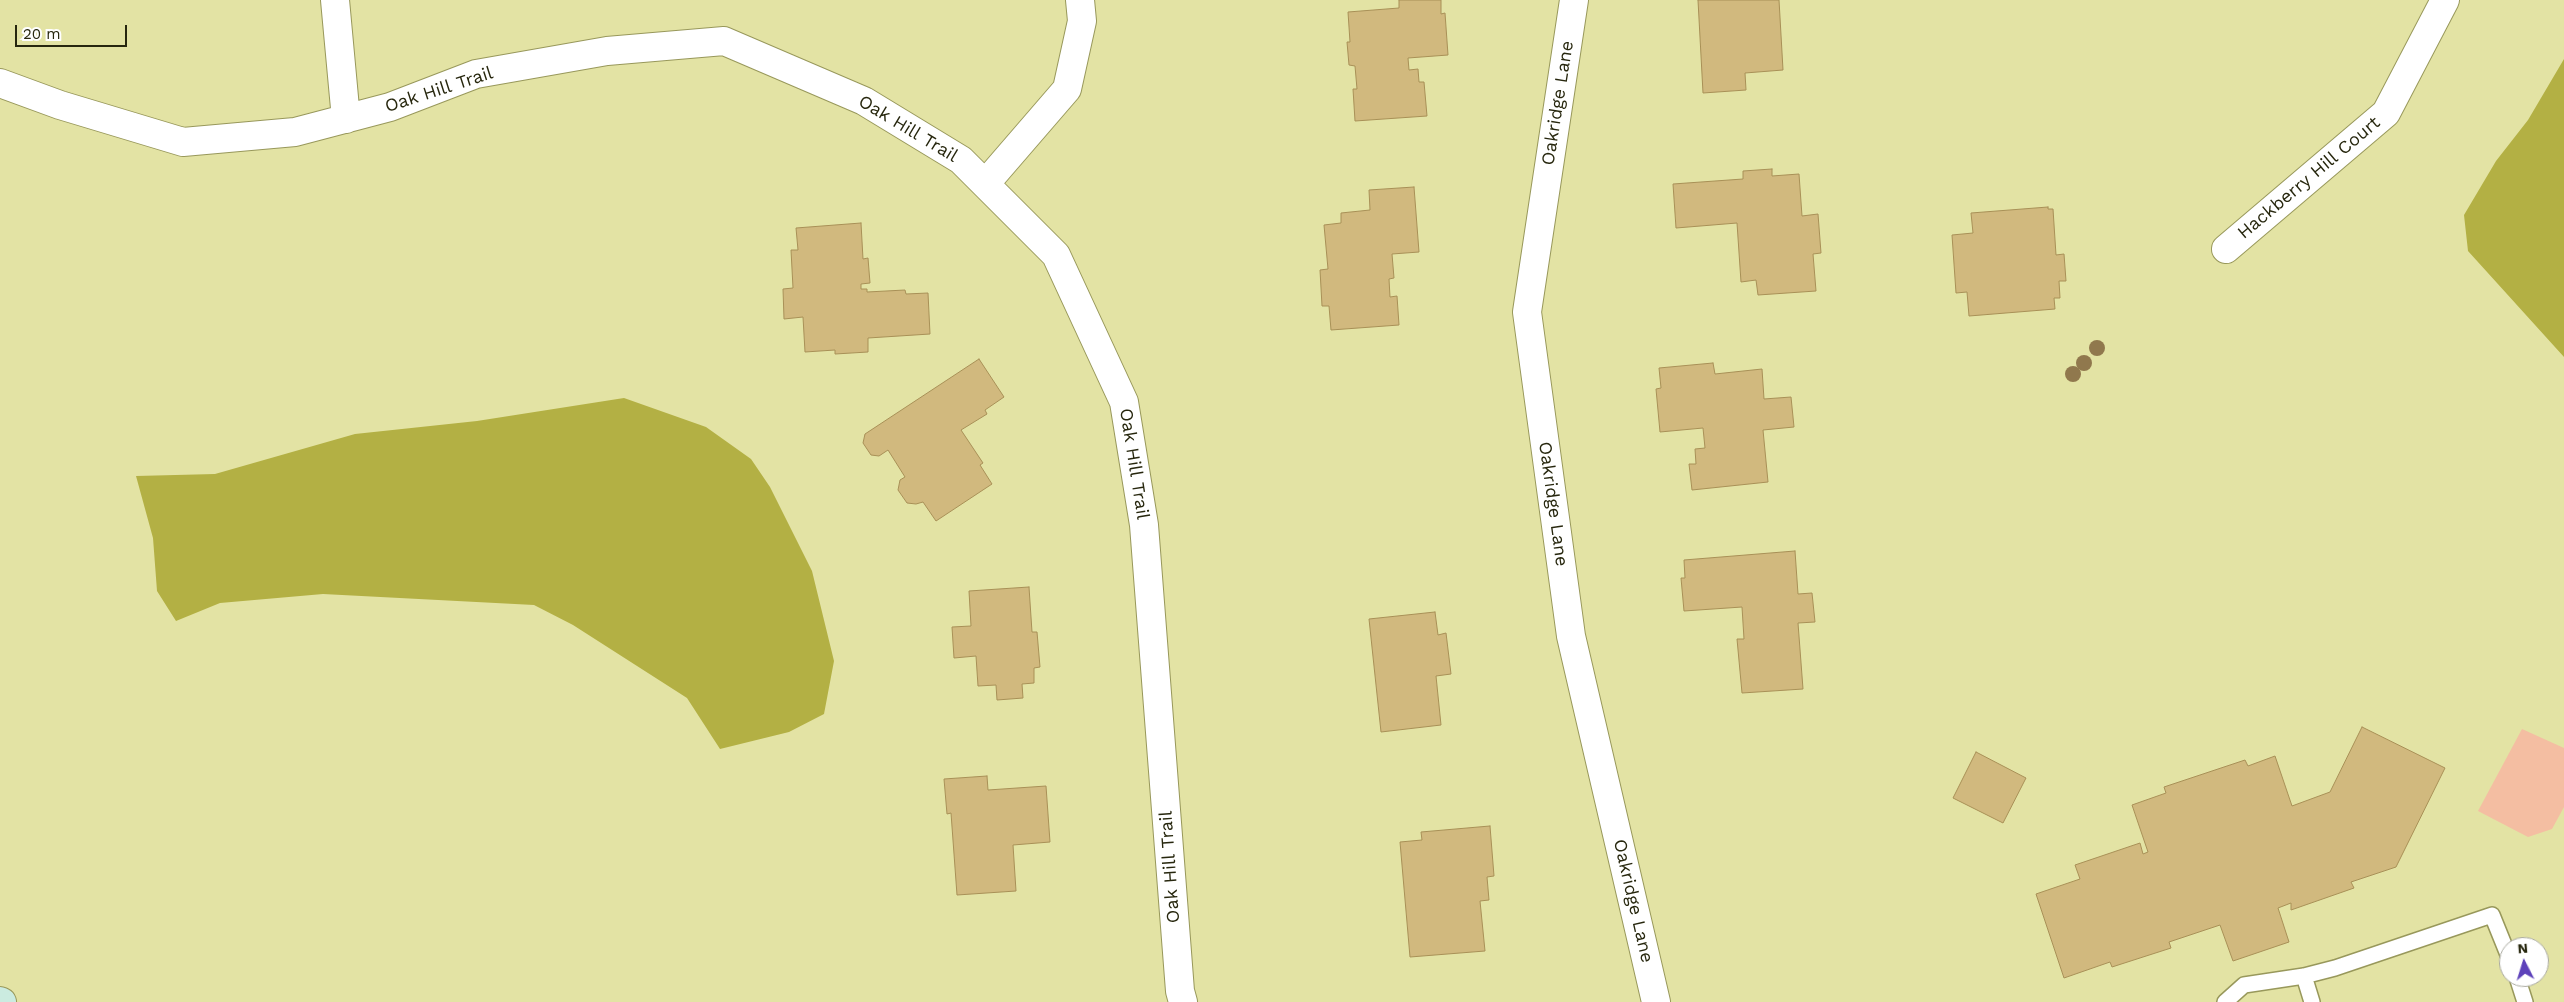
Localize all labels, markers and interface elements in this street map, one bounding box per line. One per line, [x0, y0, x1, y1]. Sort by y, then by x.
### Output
scale bar [18, 15, 130, 47]
text: 20 m [23, 25, 61, 43]
street label: Oakridge Lane [1537, 39, 1579, 167]
street label: Oak Hill Trail [382, 62, 496, 118]
street label: Oak Hill Trail [854, 91, 962, 167]
street label: Hackberry Hill Court [2233, 112, 2385, 244]
street label: Oak Hill Trail [1115, 407, 1153, 521]
street label: Oakridge Lane [1534, 440, 1572, 568]
street label: Oak Hill Trail [1155, 810, 1185, 924]
street label: Oakridge Lane [1608, 837, 1658, 965]
north arrow [2499, 937, 2549, 987]
text: N [2517, 940, 2529, 956]

